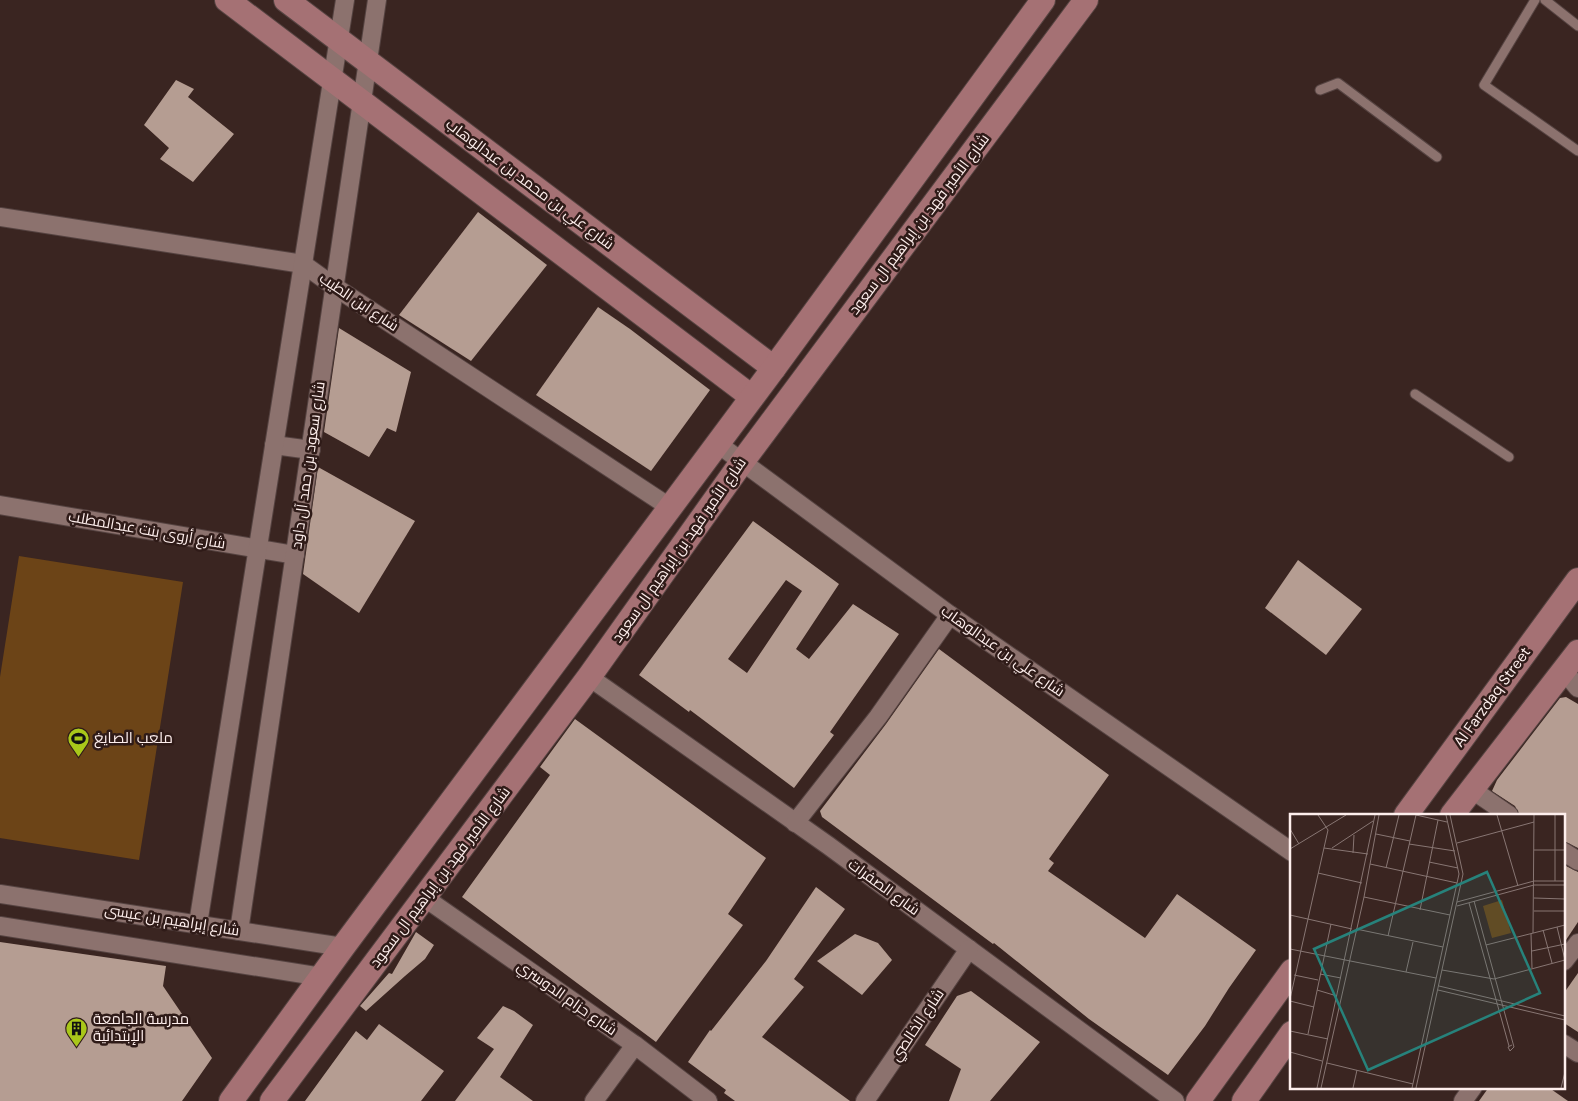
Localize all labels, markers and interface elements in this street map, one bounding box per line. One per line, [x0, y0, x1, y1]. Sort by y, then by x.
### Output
street label: شارع علي بن محمد بن عبدالوهاب [441, 114, 618, 256]
street label: شارع الأمير فهد بن إبراهيم ال سعود [844, 130, 994, 319]
street label: شارع ابن الطيب [315, 268, 403, 337]
street label: شارع سعود بن حمد آل داود [286, 380, 331, 550]
street label: شارع الأمير فهد بن إبراهيم ال سعود [607, 454, 752, 647]
street label: شارع أروى بنت عبدالمطلب [67, 506, 227, 555]
street label: شارع علي بن عبدالوهاب [936, 601, 1069, 703]
street label: Al Farzdaq Street [1449, 643, 1535, 751]
sports icon: ملعب الصايغ [66, 726, 90, 757]
place label: ملعب الصايغ [94, 728, 173, 749]
street label: شارع الأمير فهد بن إبراهيم ال سعود [365, 783, 515, 972]
inset map [1290, 814, 1566, 1088]
street label: شارع الصفرات [844, 854, 924, 921]
street label: شارع إبراهيم بن عيسى [103, 899, 241, 942]
street label: شارع حزام الدوسري [512, 956, 621, 1042]
street label: شارع الخالصي [885, 985, 950, 1066]
place label: مدرسة الجامعة الإبتدائية [93, 1009, 189, 1046]
building icon: مدرسة الجامعة الإبتدائية [65, 1016, 89, 1047]

